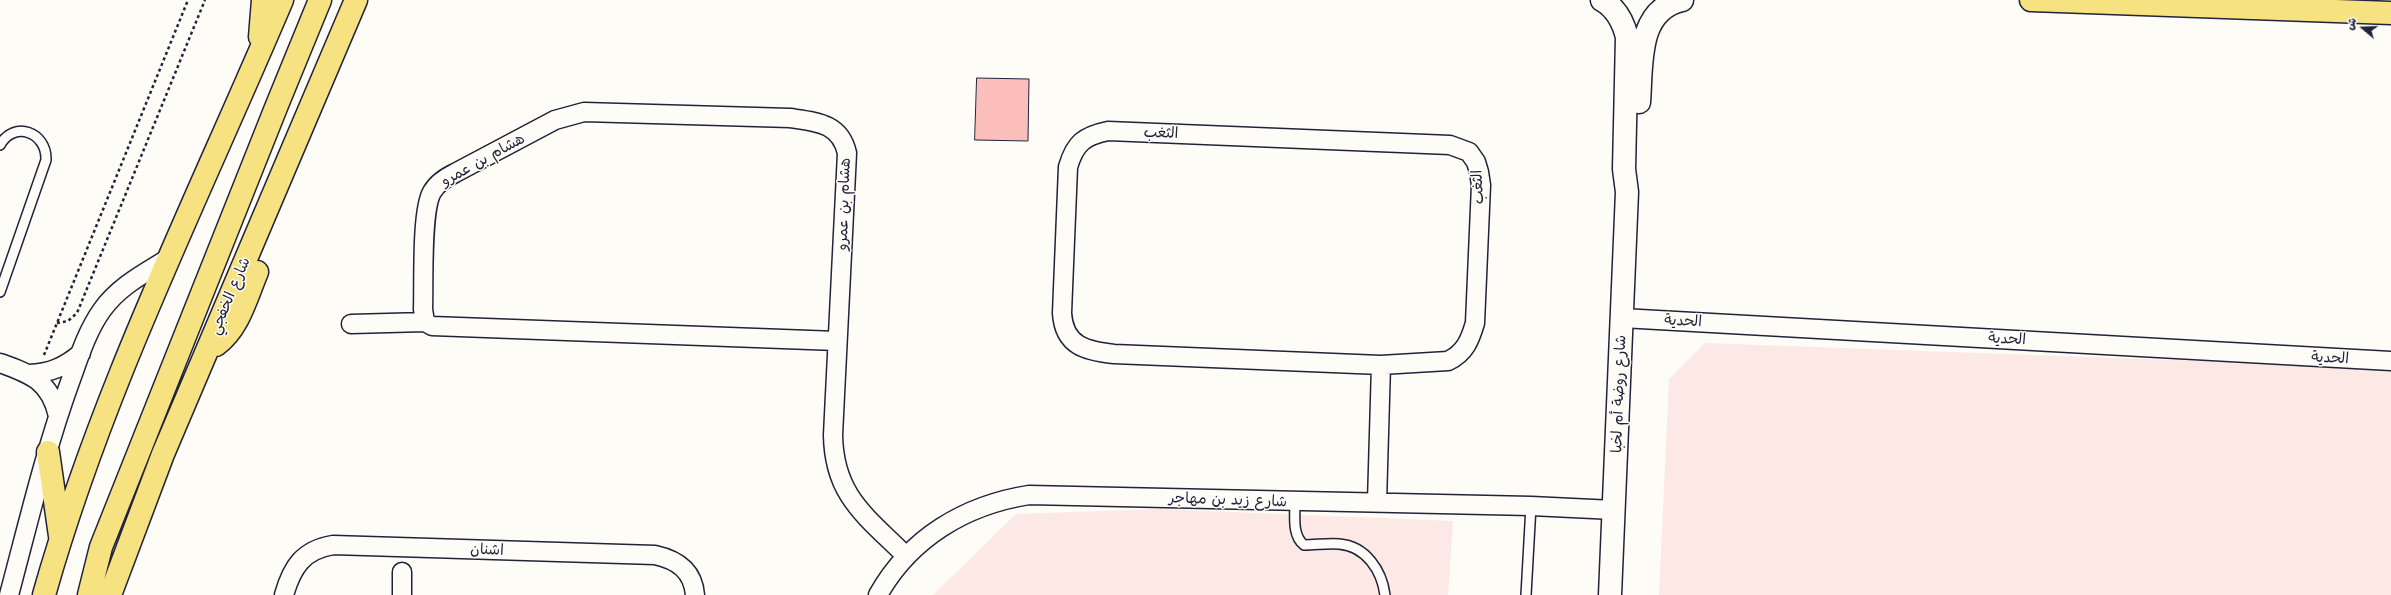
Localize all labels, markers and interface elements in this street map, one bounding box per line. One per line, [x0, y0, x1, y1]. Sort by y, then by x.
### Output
north arrow [2343, 8, 2383, 48]
text: ش [2343, 16, 2359, 32]
street label: الثغب [1143, 123, 1179, 143]
street label: هشام بن عمرو [438, 130, 528, 190]
street label: هشام بن عمرو [833, 157, 855, 251]
street label: الثغب [1468, 169, 1488, 205]
street label: شارع الخفجي [206, 255, 254, 337]
street label: الحدية [1664, 311, 1702, 331]
street label: الحدية [1988, 329, 2026, 349]
street label: شارع روضة أم لخبا [1608, 335, 1630, 453]
street label: الحدية [2311, 348, 2349, 368]
street label: شارع زيد بن مهاجر [1169, 489, 1287, 511]
street label: اشنان [470, 540, 504, 560]

